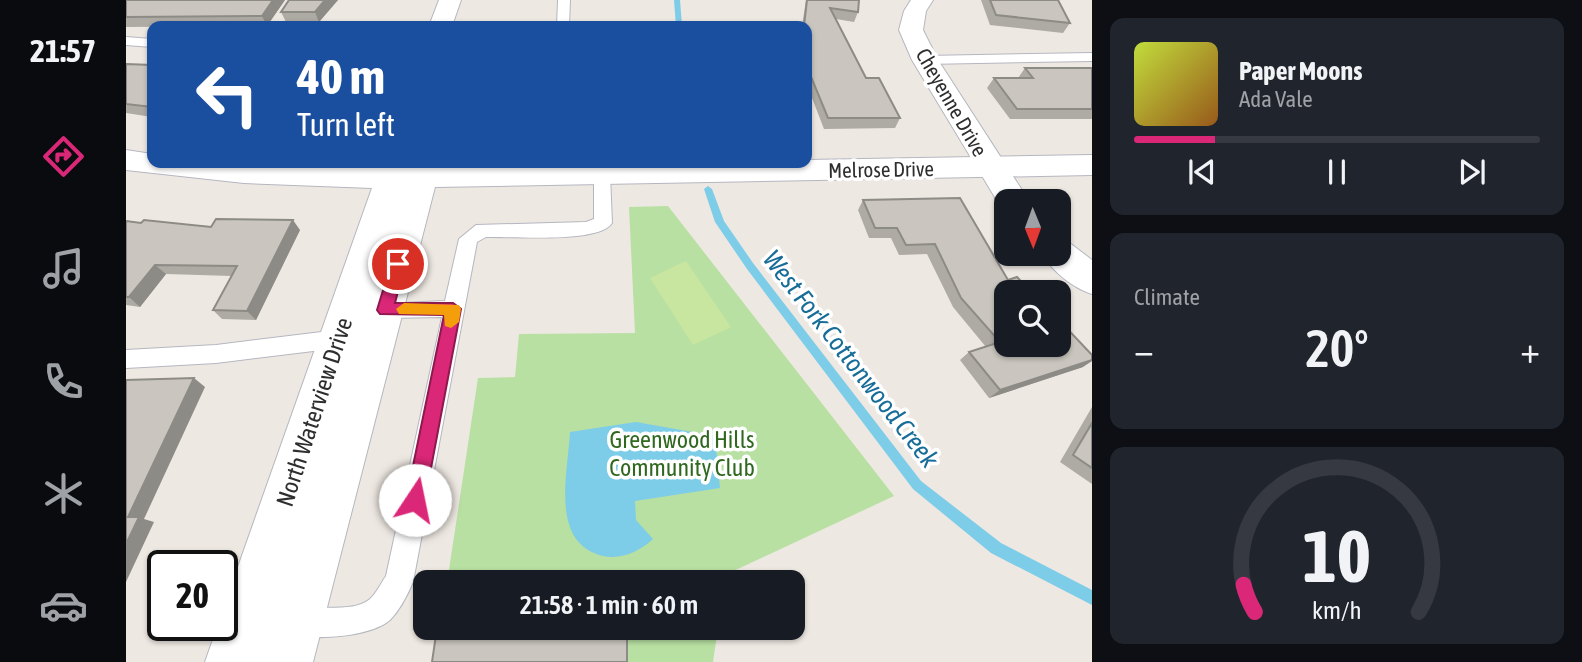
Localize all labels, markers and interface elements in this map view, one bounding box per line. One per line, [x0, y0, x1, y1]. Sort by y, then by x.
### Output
text: 21:57 [30, 32, 96, 69]
street label: Cheyenne Drive [911, 44, 993, 160]
text: 40 m [297, 48, 385, 104]
icon: left [182, 49, 273, 140]
text: Paper Moons [1239, 56, 1362, 86]
text: Ada Vale [1239, 86, 1313, 112]
text: Turn left [297, 106, 395, 143]
icon: directions [39, 132, 88, 181]
icon: previous [1183, 153, 1221, 191]
icon: pause [1318, 153, 1356, 191]
icon: next [1453, 153, 1491, 191]
street label: Melrose Drive [828, 156, 934, 182]
north arrow [994, 189, 1071, 266]
map controls [994, 189, 1071, 357]
pin [368, 234, 428, 294]
icon: music [39, 244, 88, 293]
icon: arrive [379, 245, 417, 283]
water label: West Fork Cottonwood Creek [757, 245, 945, 474]
button: search [994, 280, 1071, 357]
text: Climate [1134, 284, 1200, 310]
street label: North Waterview Drive [271, 314, 357, 510]
text: 20° [1305, 318, 1369, 378]
text: − [1134, 328, 1154, 371]
text: + [1520, 328, 1540, 371]
icon: phone [39, 357, 88, 406]
park label: Greenwood Hills Community Club [609, 426, 755, 481]
position arrow [378, 463, 452, 537]
icon: climate [39, 469, 88, 518]
text: 10 [1303, 514, 1371, 597]
speed limit sign: 20 [147, 550, 238, 641]
icon: car [39, 581, 88, 630]
text: 21:58 · 1 min · 60 m [520, 590, 698, 620]
text: km/h [1312, 595, 1362, 623]

